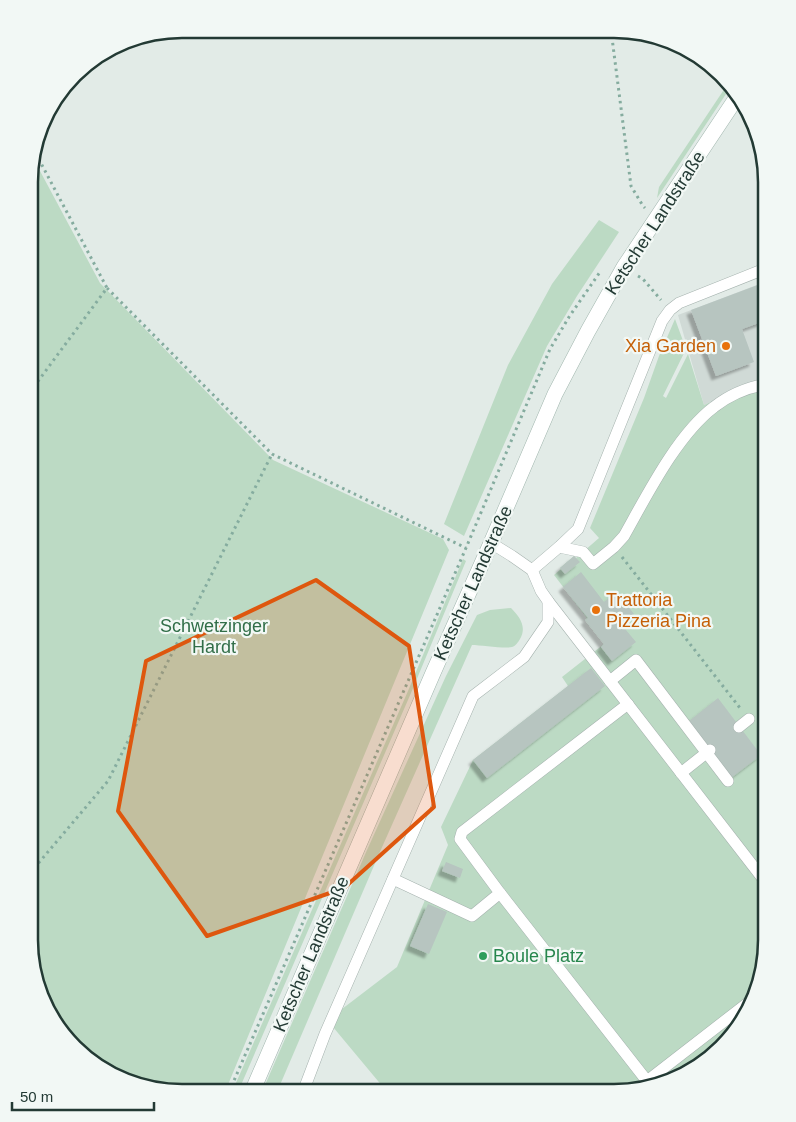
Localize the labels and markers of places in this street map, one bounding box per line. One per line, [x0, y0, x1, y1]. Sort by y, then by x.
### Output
place label: Xia Garden [625, 336, 716, 356]
marker: Xia Garden [720, 340, 732, 352]
place label: Trattoria Pizzeria Pina [606, 590, 712, 631]
marker: Trattoria Pizzeria Pina [590, 604, 602, 616]
place label: Boule Platz [493, 946, 584, 966]
marker: Boule Platz [477, 950, 489, 962]

